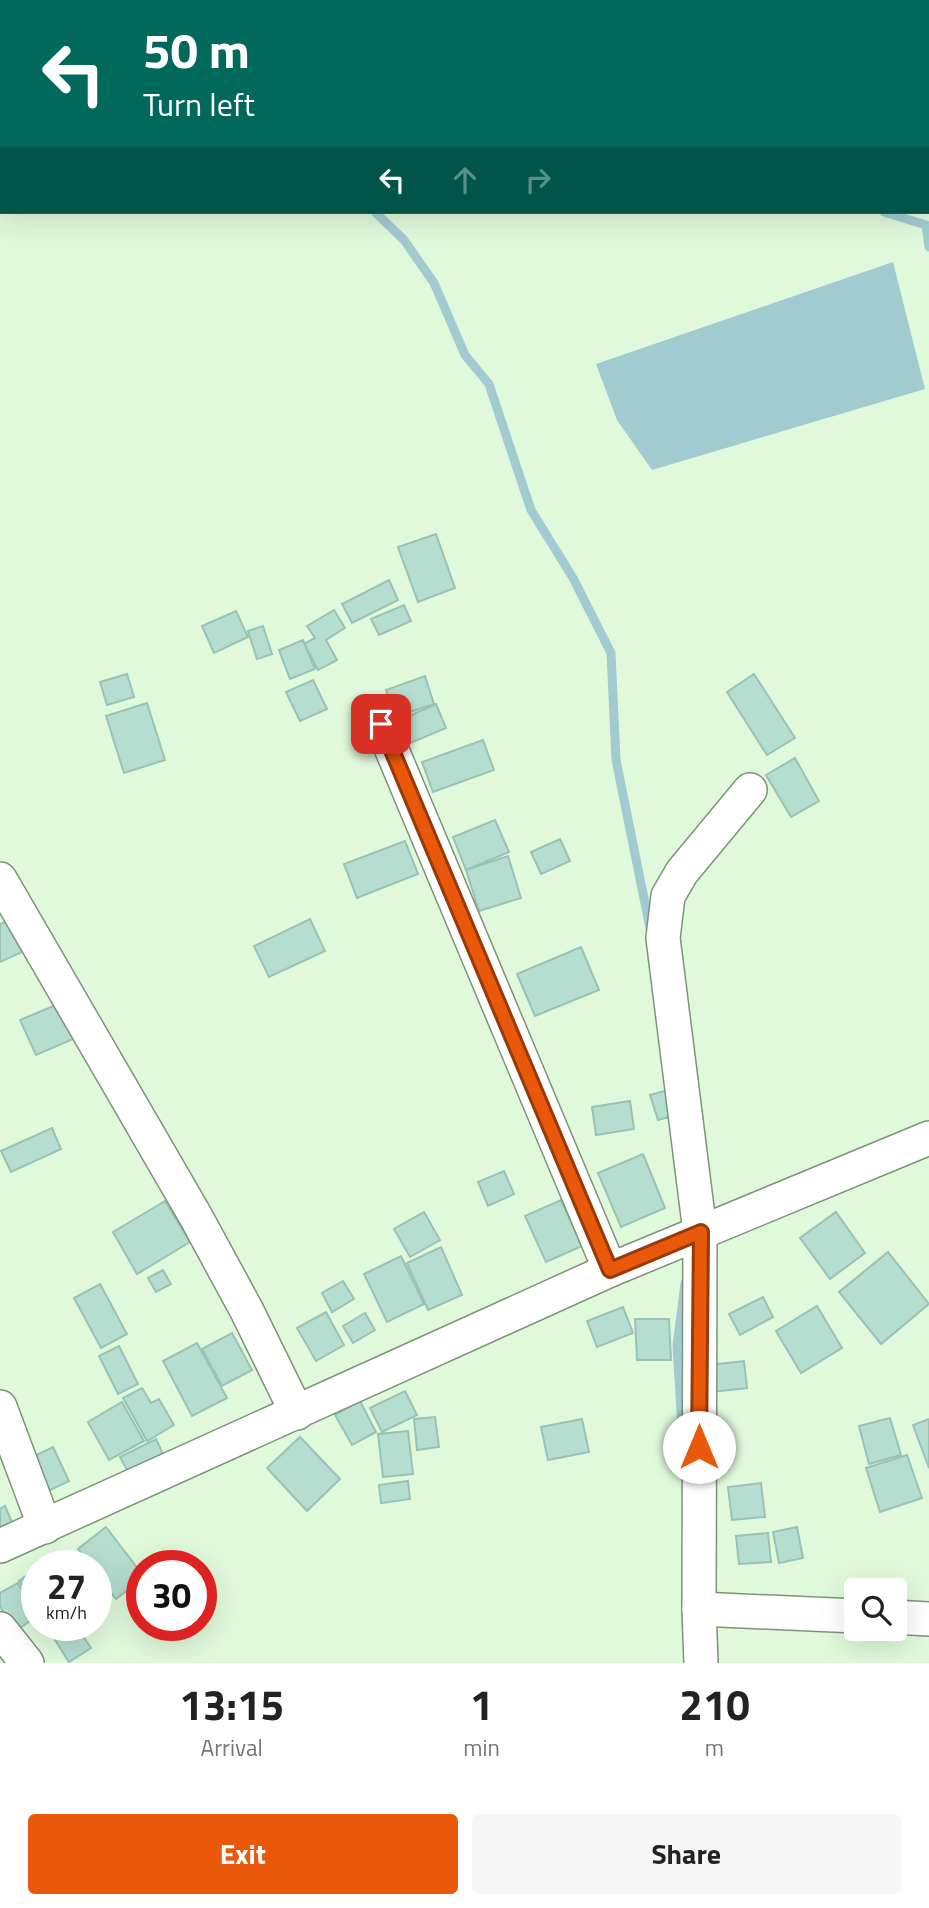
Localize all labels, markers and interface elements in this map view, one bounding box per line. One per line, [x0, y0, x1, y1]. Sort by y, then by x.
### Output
text: 50 m [143, 12, 250, 87]
icon: left [28, 28, 119, 119]
text: Turn left [143, 80, 255, 128]
icon: left [373, 161, 411, 199]
icon: ahead [446, 161, 484, 199]
icon: right [519, 161, 557, 199]
pin [351, 694, 411, 754]
icon: arrive [362, 705, 400, 743]
position arrow [662, 1410, 736, 1484]
speed limit sign: 30 [126, 1550, 217, 1641]
text: 27 [47, 1559, 86, 1613]
map controls [844, 1578, 907, 1641]
button: search [844, 1578, 907, 1641]
text: km/h [46, 1599, 87, 1626]
text: 13:15 [179, 1672, 284, 1736]
text: 1 [470, 1672, 493, 1736]
text: 210 [679, 1672, 750, 1736]
text: Arrival [200, 1730, 263, 1765]
text: min [463, 1730, 500, 1765]
text: m [705, 1730, 724, 1765]
button: Exit [28, 1814, 458, 1894]
button: Share [472, 1814, 901, 1894]

